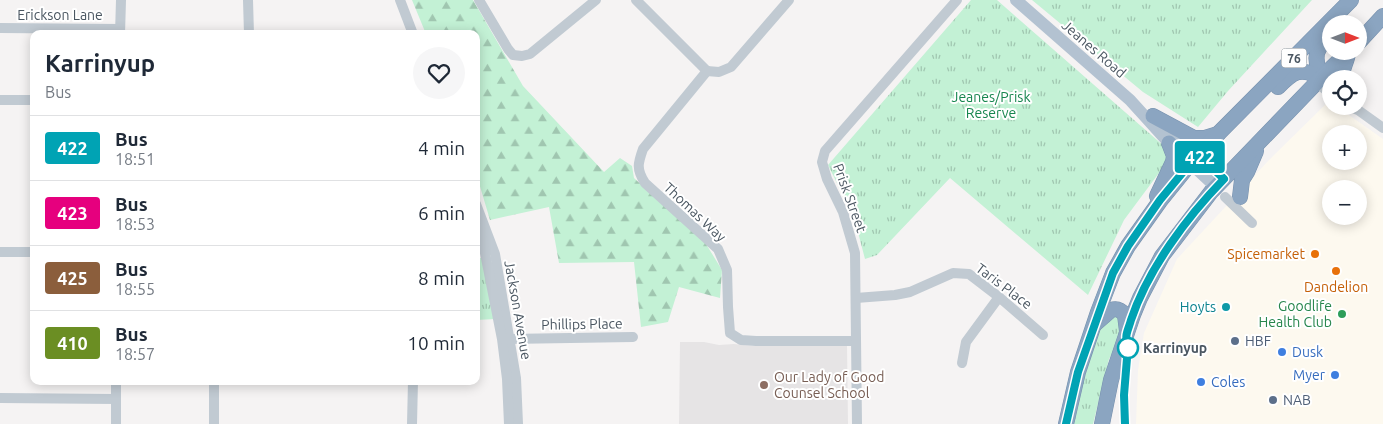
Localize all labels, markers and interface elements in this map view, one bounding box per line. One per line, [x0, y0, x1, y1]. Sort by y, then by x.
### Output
street label: Erickson Lane [17, 7, 103, 23]
north arrow [1322, 15, 1368, 60]
map controls [1322, 15, 1367, 225]
street label: Jeanes Road [1059, 17, 1129, 81]
button: heart [413, 47, 465, 99]
road number: 76 [1282, 48, 1306, 68]
text: Karrinyup [45, 50, 155, 77]
button: locate [1322, 70, 1367, 115]
text: Bus [45, 83, 71, 101]
park label: Jeanes/Prisk Reserve [952, 89, 1030, 121]
button: + [1322, 125, 1367, 170]
text: Bus [115, 128, 148, 150]
text: 4 min [418, 137, 465, 159]
text: 422 [57, 138, 88, 158]
line badge: 422 [1171, 141, 1229, 173]
text: 422 [1185, 147, 1215, 167]
text: 18:51 [115, 150, 155, 168]
street label: Prisk Street [830, 161, 870, 235]
street label: Thomas Way [661, 179, 730, 245]
button: − [1322, 180, 1367, 225]
text: Bus [115, 193, 148, 215]
text: 6 min [418, 202, 465, 224]
text: 423 [57, 203, 88, 223]
text: 18:53 [115, 215, 155, 233]
place label: Spicemarket [1227, 246, 1305, 262]
marker: Spicemarket [1309, 248, 1321, 260]
text: Bus [115, 258, 148, 280]
street label: Jackson Avenue [501, 259, 535, 361]
street label: Taris Place [973, 260, 1035, 312]
marker: Dandelion [1330, 265, 1342, 277]
text: 8 min [418, 267, 465, 289]
text: 425 [57, 268, 88, 288]
place label: Dandelion [1304, 279, 1368, 295]
text: 18:55 [115, 280, 155, 298]
place label: Goodlife Health Club [1259, 298, 1332, 330]
place label: Hoyts [1180, 299, 1216, 315]
marker: Hoyts [1220, 301, 1232, 313]
marker: Goodlife Health Club [1336, 308, 1348, 320]
street label: Phillips Place [541, 315, 623, 333]
text: Bus [115, 323, 148, 345]
text: 10 min [407, 332, 465, 354]
text: 410 [57, 333, 88, 353]
place label: HBF [1245, 333, 1271, 349]
marker: HBF [1229, 335, 1241, 347]
marker: Karrinyup [1117, 337, 1139, 359]
place label: Karrinyup [1143, 340, 1207, 356]
place label: Dusk [1292, 344, 1323, 360]
text: 18:57 [115, 345, 155, 363]
marker: Dusk [1276, 346, 1288, 358]
place label: Myer [1293, 367, 1326, 383]
place label: Our Lady of Good Counsel School [774, 369, 884, 401]
marker: Myer [1329, 369, 1341, 381]
place label: Coles [1211, 374, 1245, 390]
marker: Coles [1195, 376, 1207, 388]
marker: Our Lady of Good Counsel School [758, 379, 770, 391]
place label: NAB [1283, 392, 1311, 408]
marker: NAB [1267, 394, 1279, 406]

